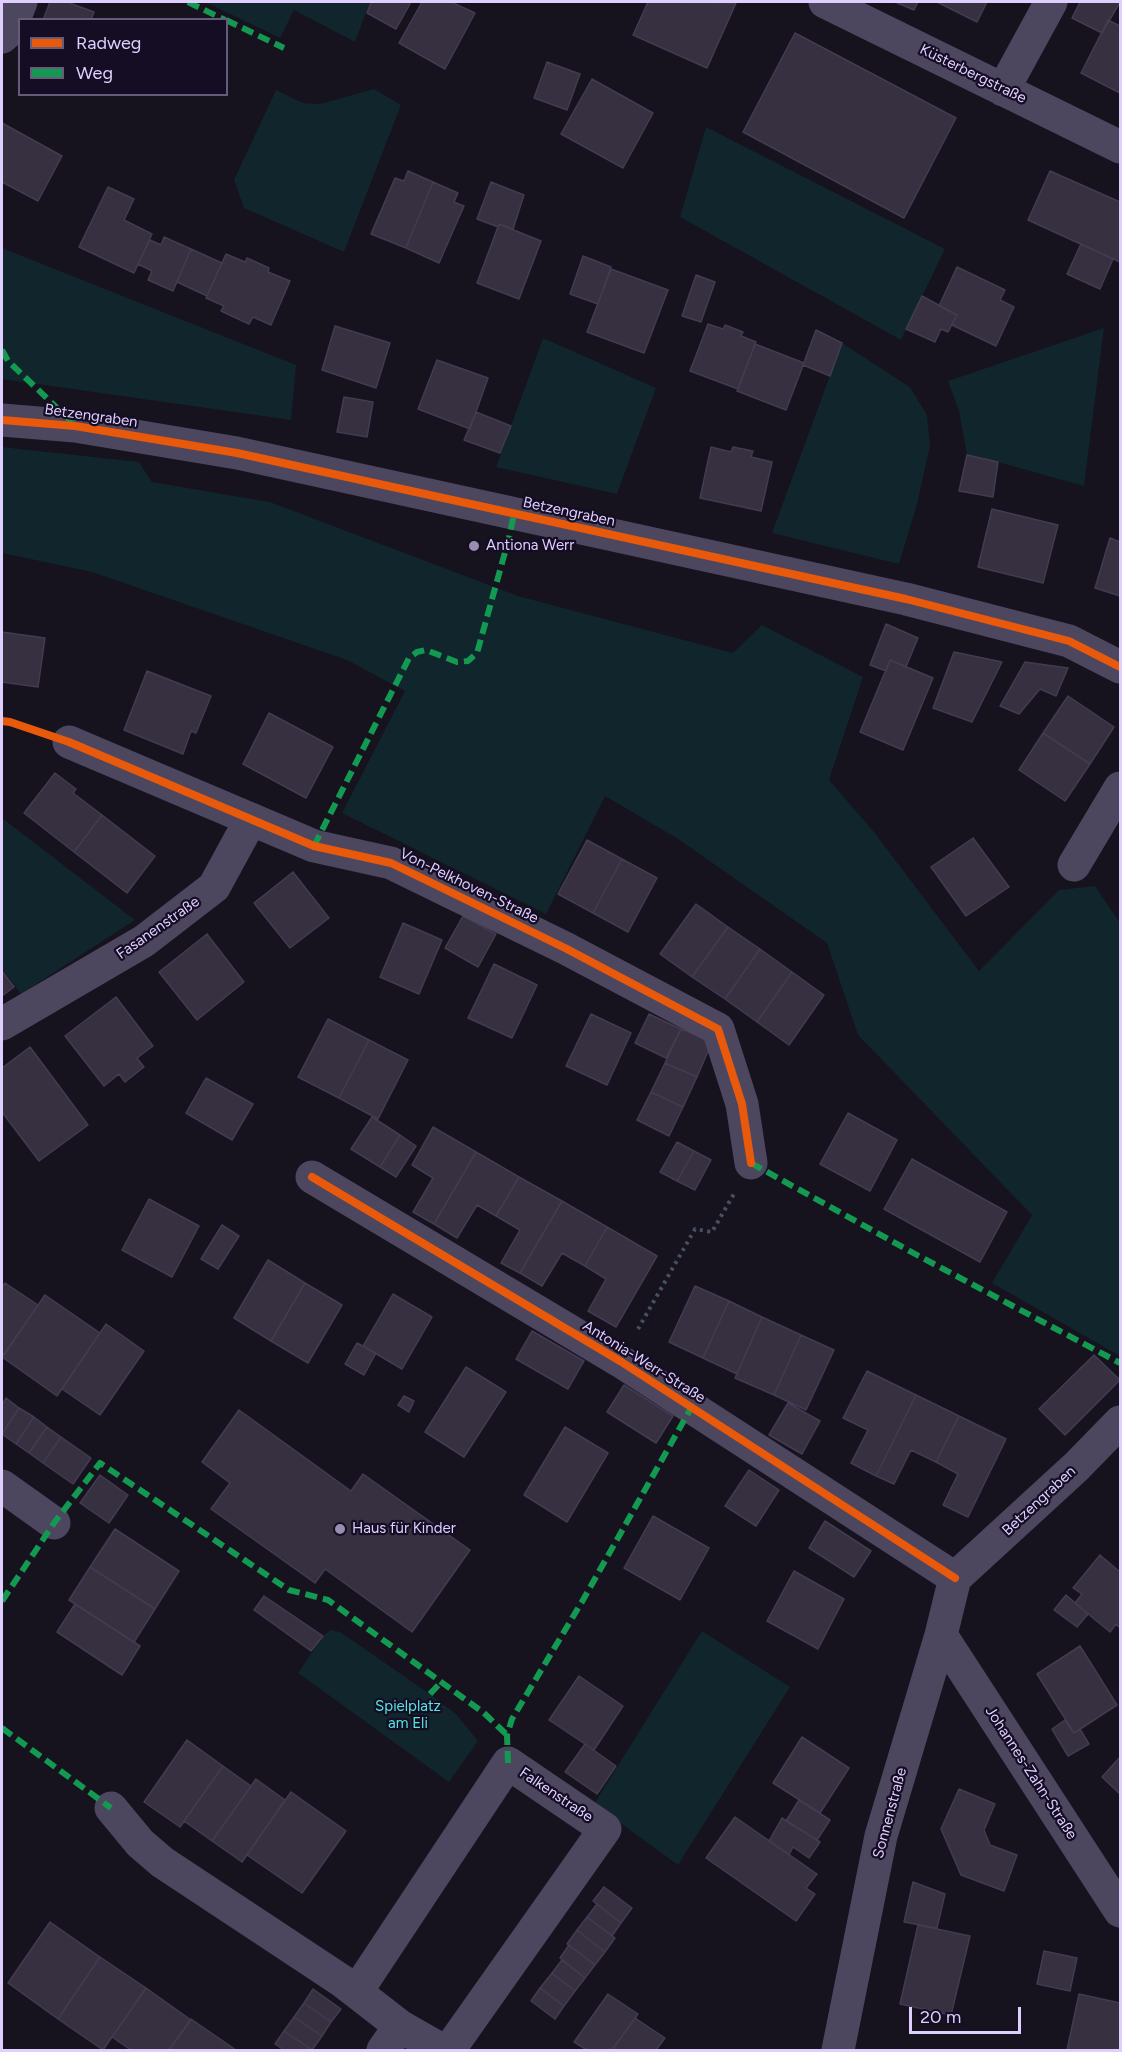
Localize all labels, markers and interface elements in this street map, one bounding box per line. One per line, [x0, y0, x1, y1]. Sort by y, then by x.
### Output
legend [18, 18, 228, 96]
text: Radweg [76, 32, 141, 54]
street label: Küsterbergstraße [917, 40, 1029, 108]
text: Weg [76, 62, 113, 84]
street label: Betzengraben [43, 401, 139, 431]
street label: Betzengraben [521, 493, 617, 531]
place label: Antiona Werr [486, 537, 574, 555]
marker: Antiona Werr [467, 539, 481, 553]
street label: Von-Pelkhoven-Straße [397, 845, 541, 927]
street label: Fasanenstraße [113, 893, 203, 963]
street label: Antonia-Werr-Straße [579, 1317, 709, 1407]
street label: Betzengraben [999, 1462, 1079, 1540]
place label: Haus für Kinder [352, 1520, 456, 1538]
marker: Haus für Kinder [333, 1522, 347, 1536]
park label: Spielplatz am Eli [375, 1698, 441, 1733]
street label: Johannes-Zahn-Straße [981, 1703, 1081, 1843]
street label: Falkenstraße [516, 1764, 596, 1826]
street label: Sonnenstraße [869, 1766, 911, 1860]
scale bar [912, 1995, 1024, 2033]
text: 20 m [920, 2006, 961, 2028]

